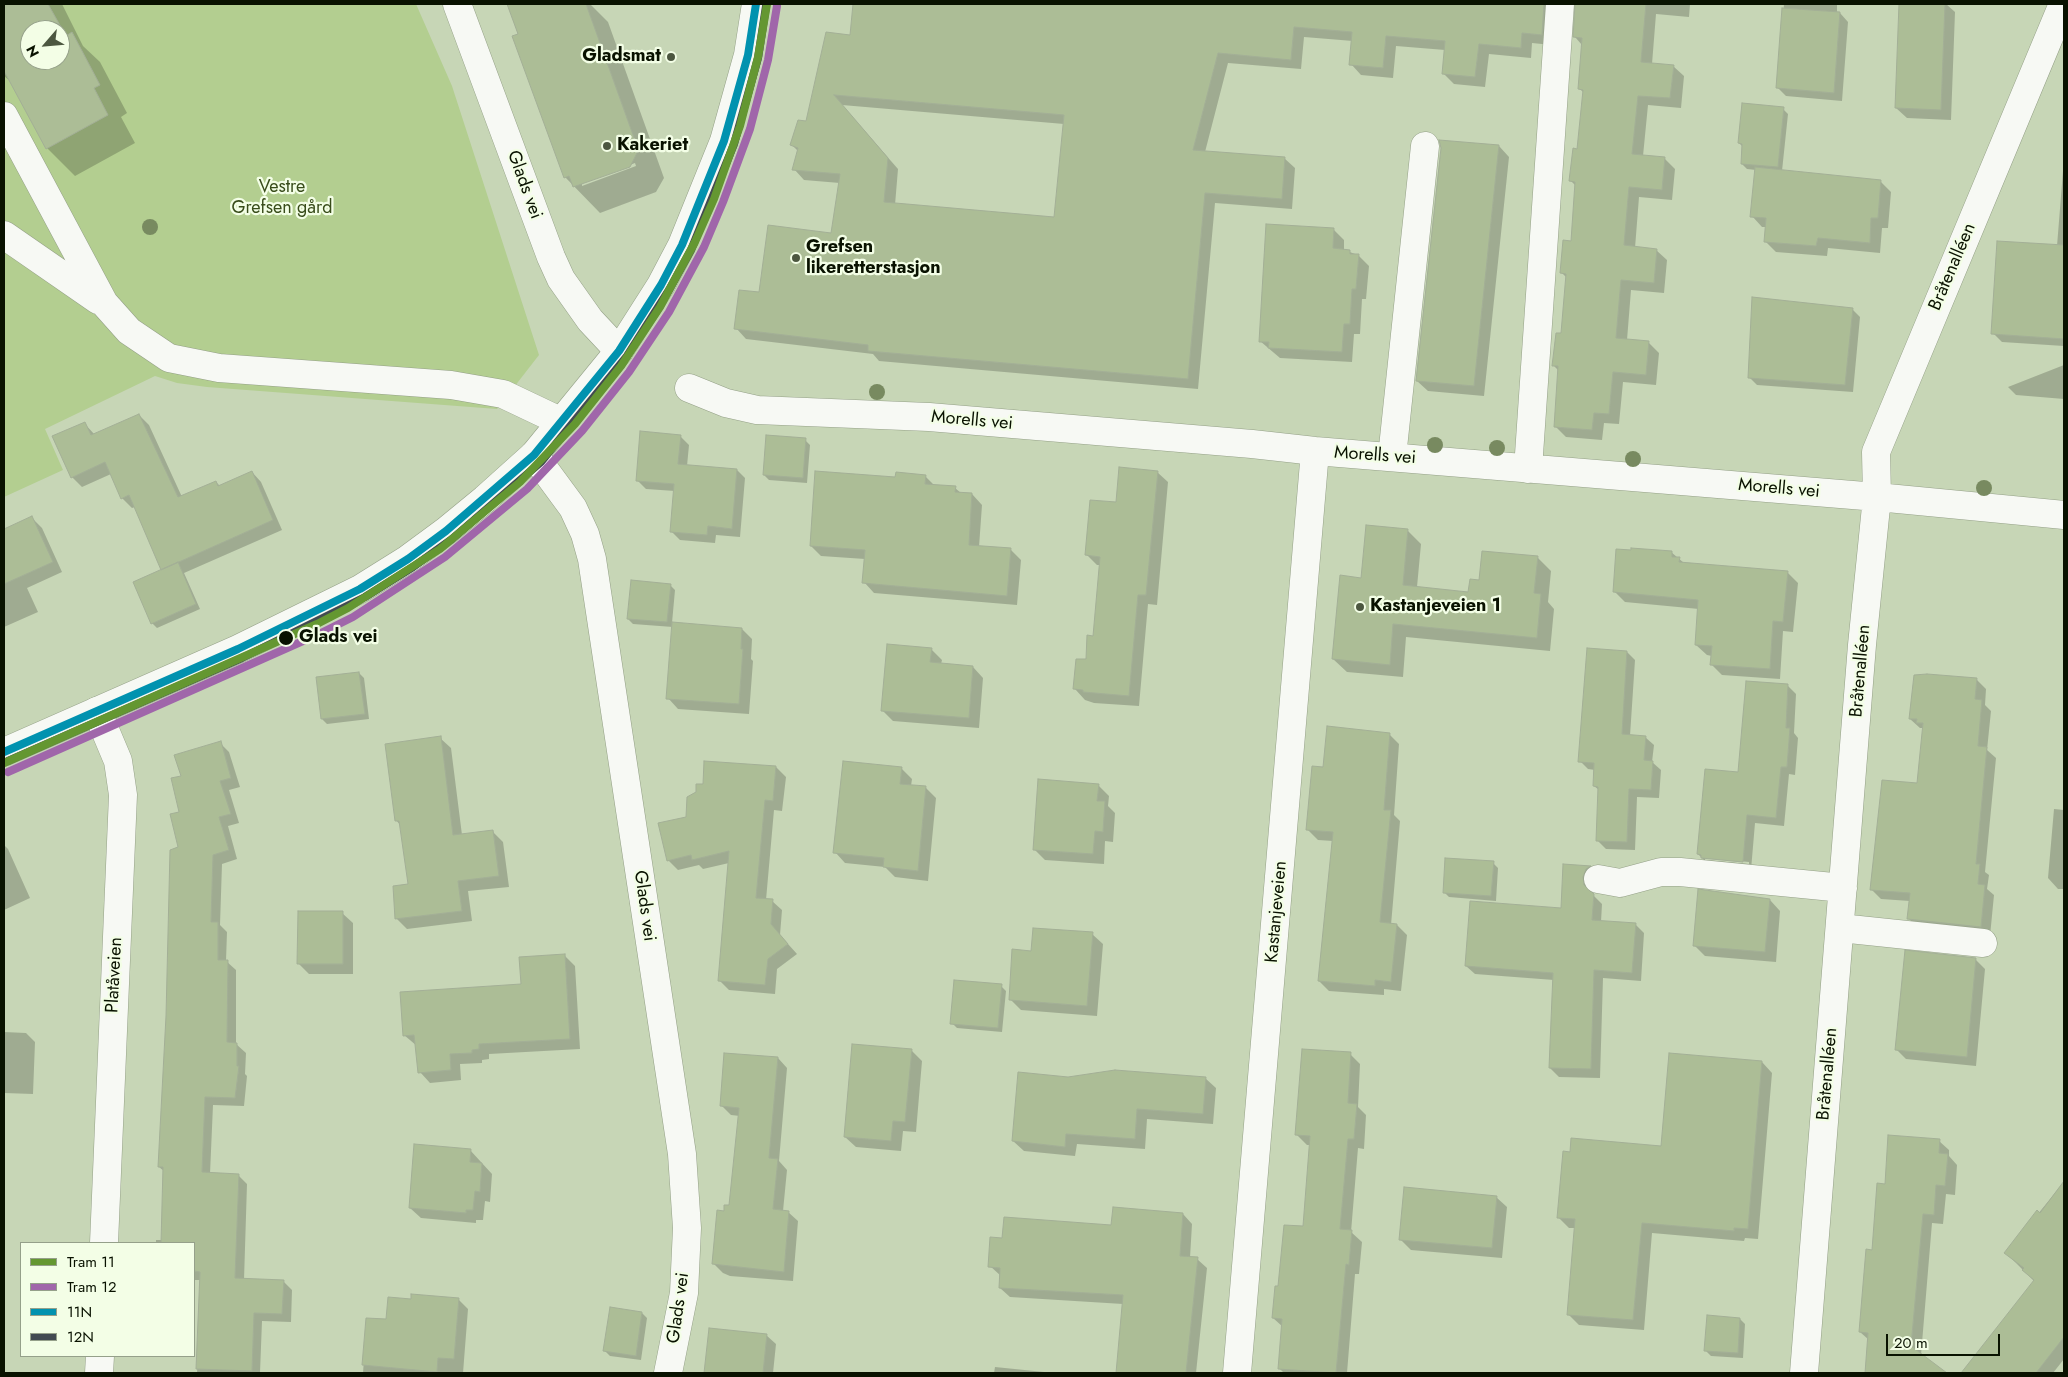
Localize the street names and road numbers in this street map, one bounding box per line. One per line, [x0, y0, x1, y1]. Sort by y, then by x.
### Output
street label: Glads vei [502, 148, 546, 222]
street label: Bråtenalléen [1925, 220, 1981, 314]
street label: Morells vei [930, 407, 1014, 435]
street label: Morells vei [1333, 442, 1417, 470]
street label: Morells vei [1737, 475, 1821, 503]
street label: Bråtenalléen [1846, 624, 1876, 718]
street label: Kastanjeveien [1262, 860, 1292, 964]
street label: Glads vei [628, 869, 660, 943]
street label: Platåveien [102, 937, 128, 1013]
street label: Bråtenalléen [1813, 1027, 1843, 1121]
street label: Glads vei [663, 1271, 695, 1345]

